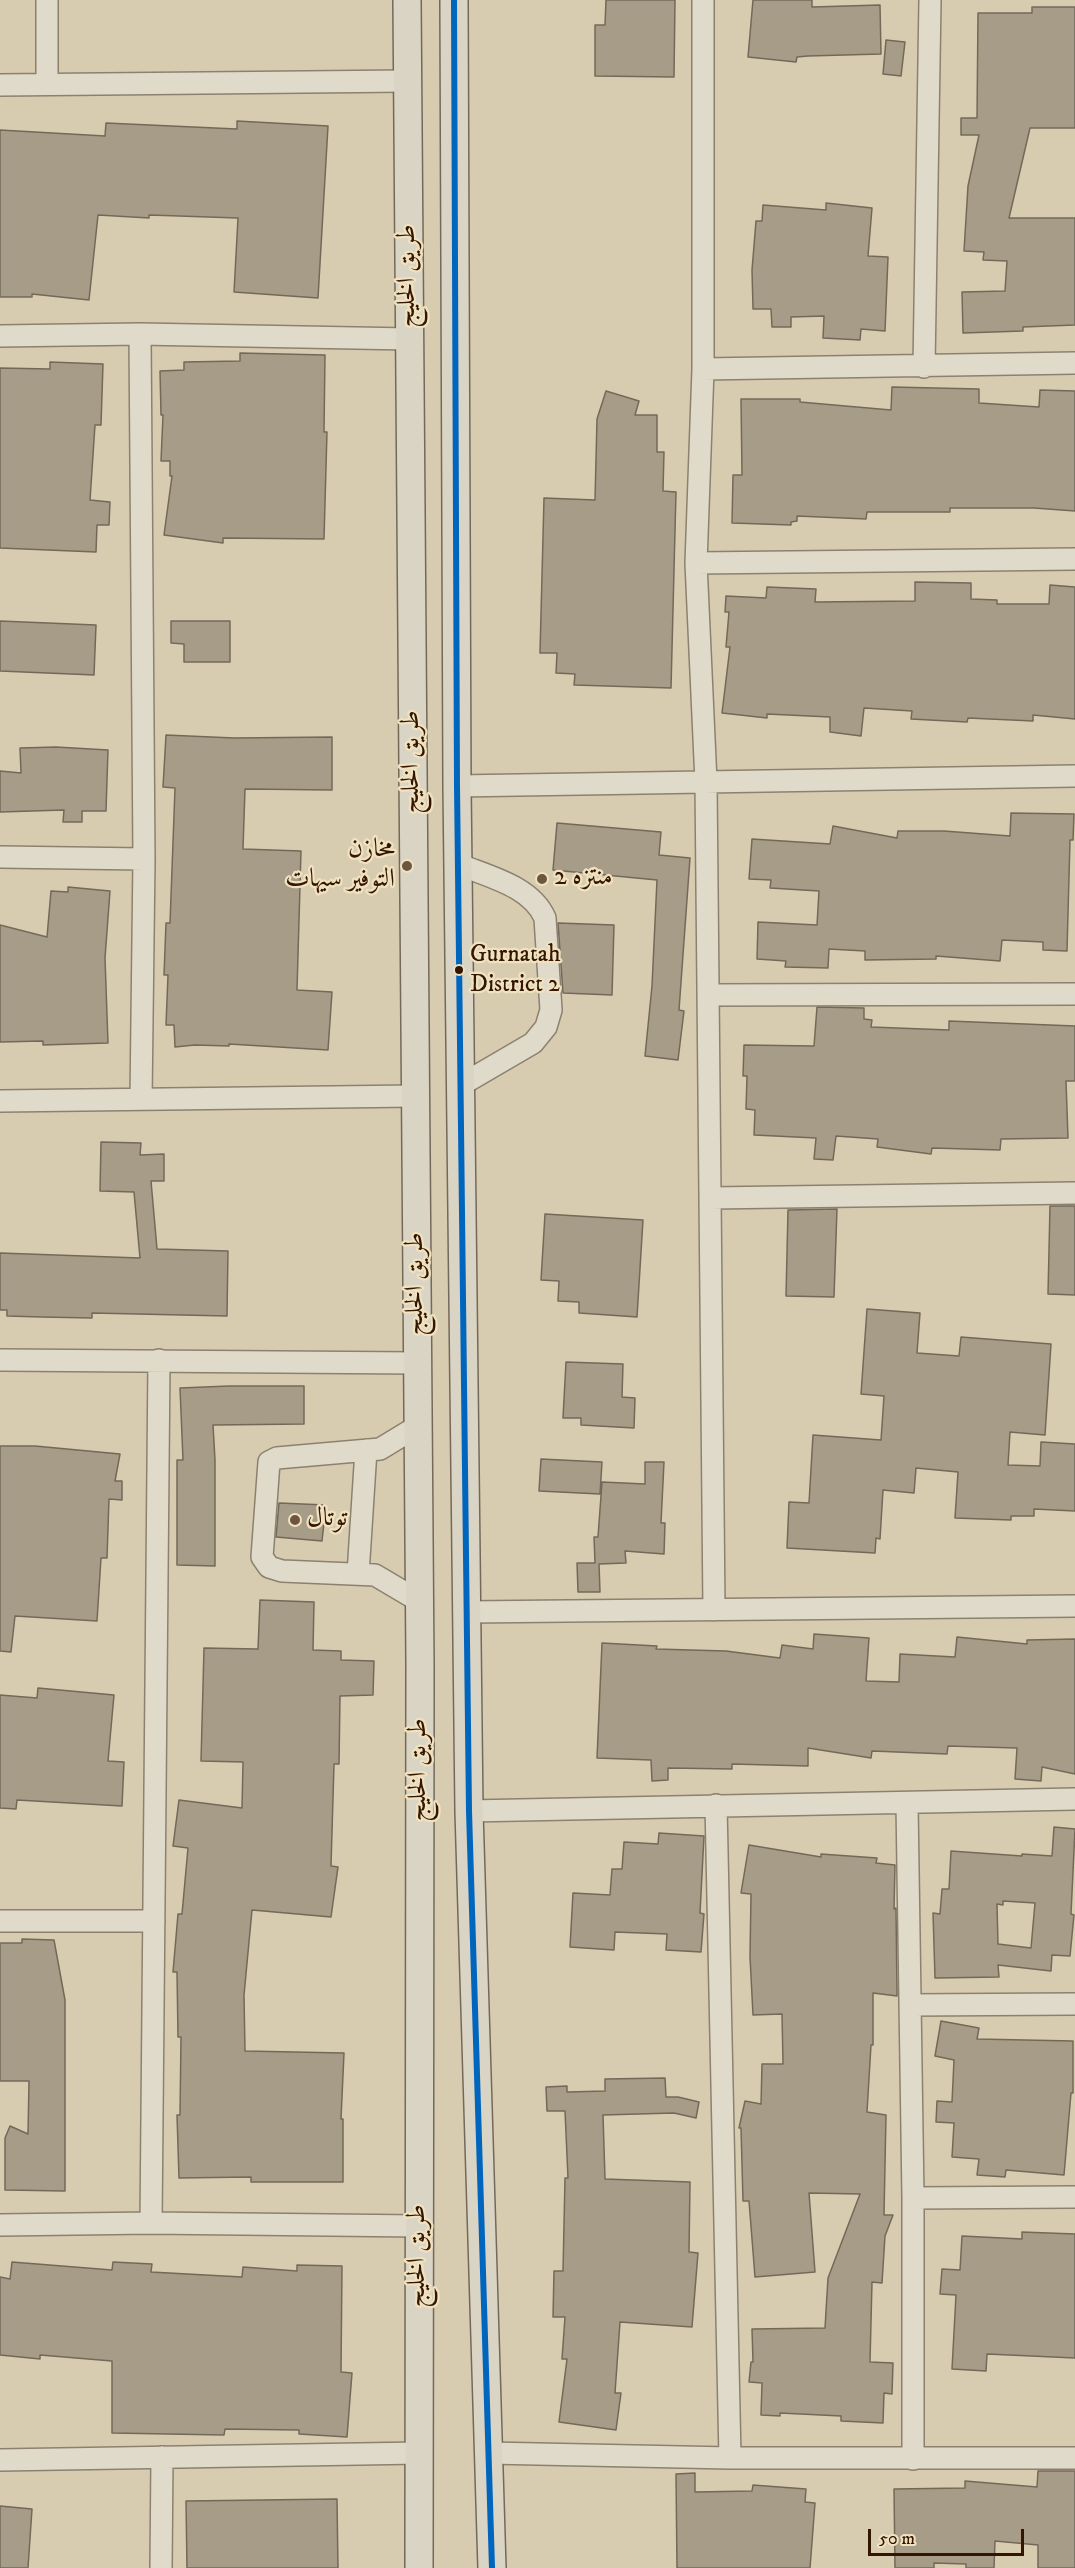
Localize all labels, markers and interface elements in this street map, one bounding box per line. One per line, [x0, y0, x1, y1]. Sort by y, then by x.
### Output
street label: طريق الخليج [393, 224, 425, 328]
street label: طريق الخليج [397, 710, 429, 814]
place label: مخازن التوفير سيهات [285, 835, 395, 897]
marker: مخازن التوفير سيهات [400, 859, 414, 873]
place label: منتزه 2 [554, 863, 613, 895]
marker: منتزه 2 [535, 872, 549, 886]
place label: Gurnatah District 2 [470, 942, 561, 998]
marker: Gurnatah District 2 [453, 964, 465, 976]
street label: طريق الخليج [401, 1232, 433, 1336]
place label: توتال [307, 1504, 347, 1536]
marker: توتال [288, 1513, 302, 1527]
street label: طريق الخليج [404, 1718, 436, 1822]
street label: طريق الخليج [403, 2204, 435, 2308]
scale bar [871, 2517, 1027, 2555]
text: 50 m [879, 2528, 915, 2550]

